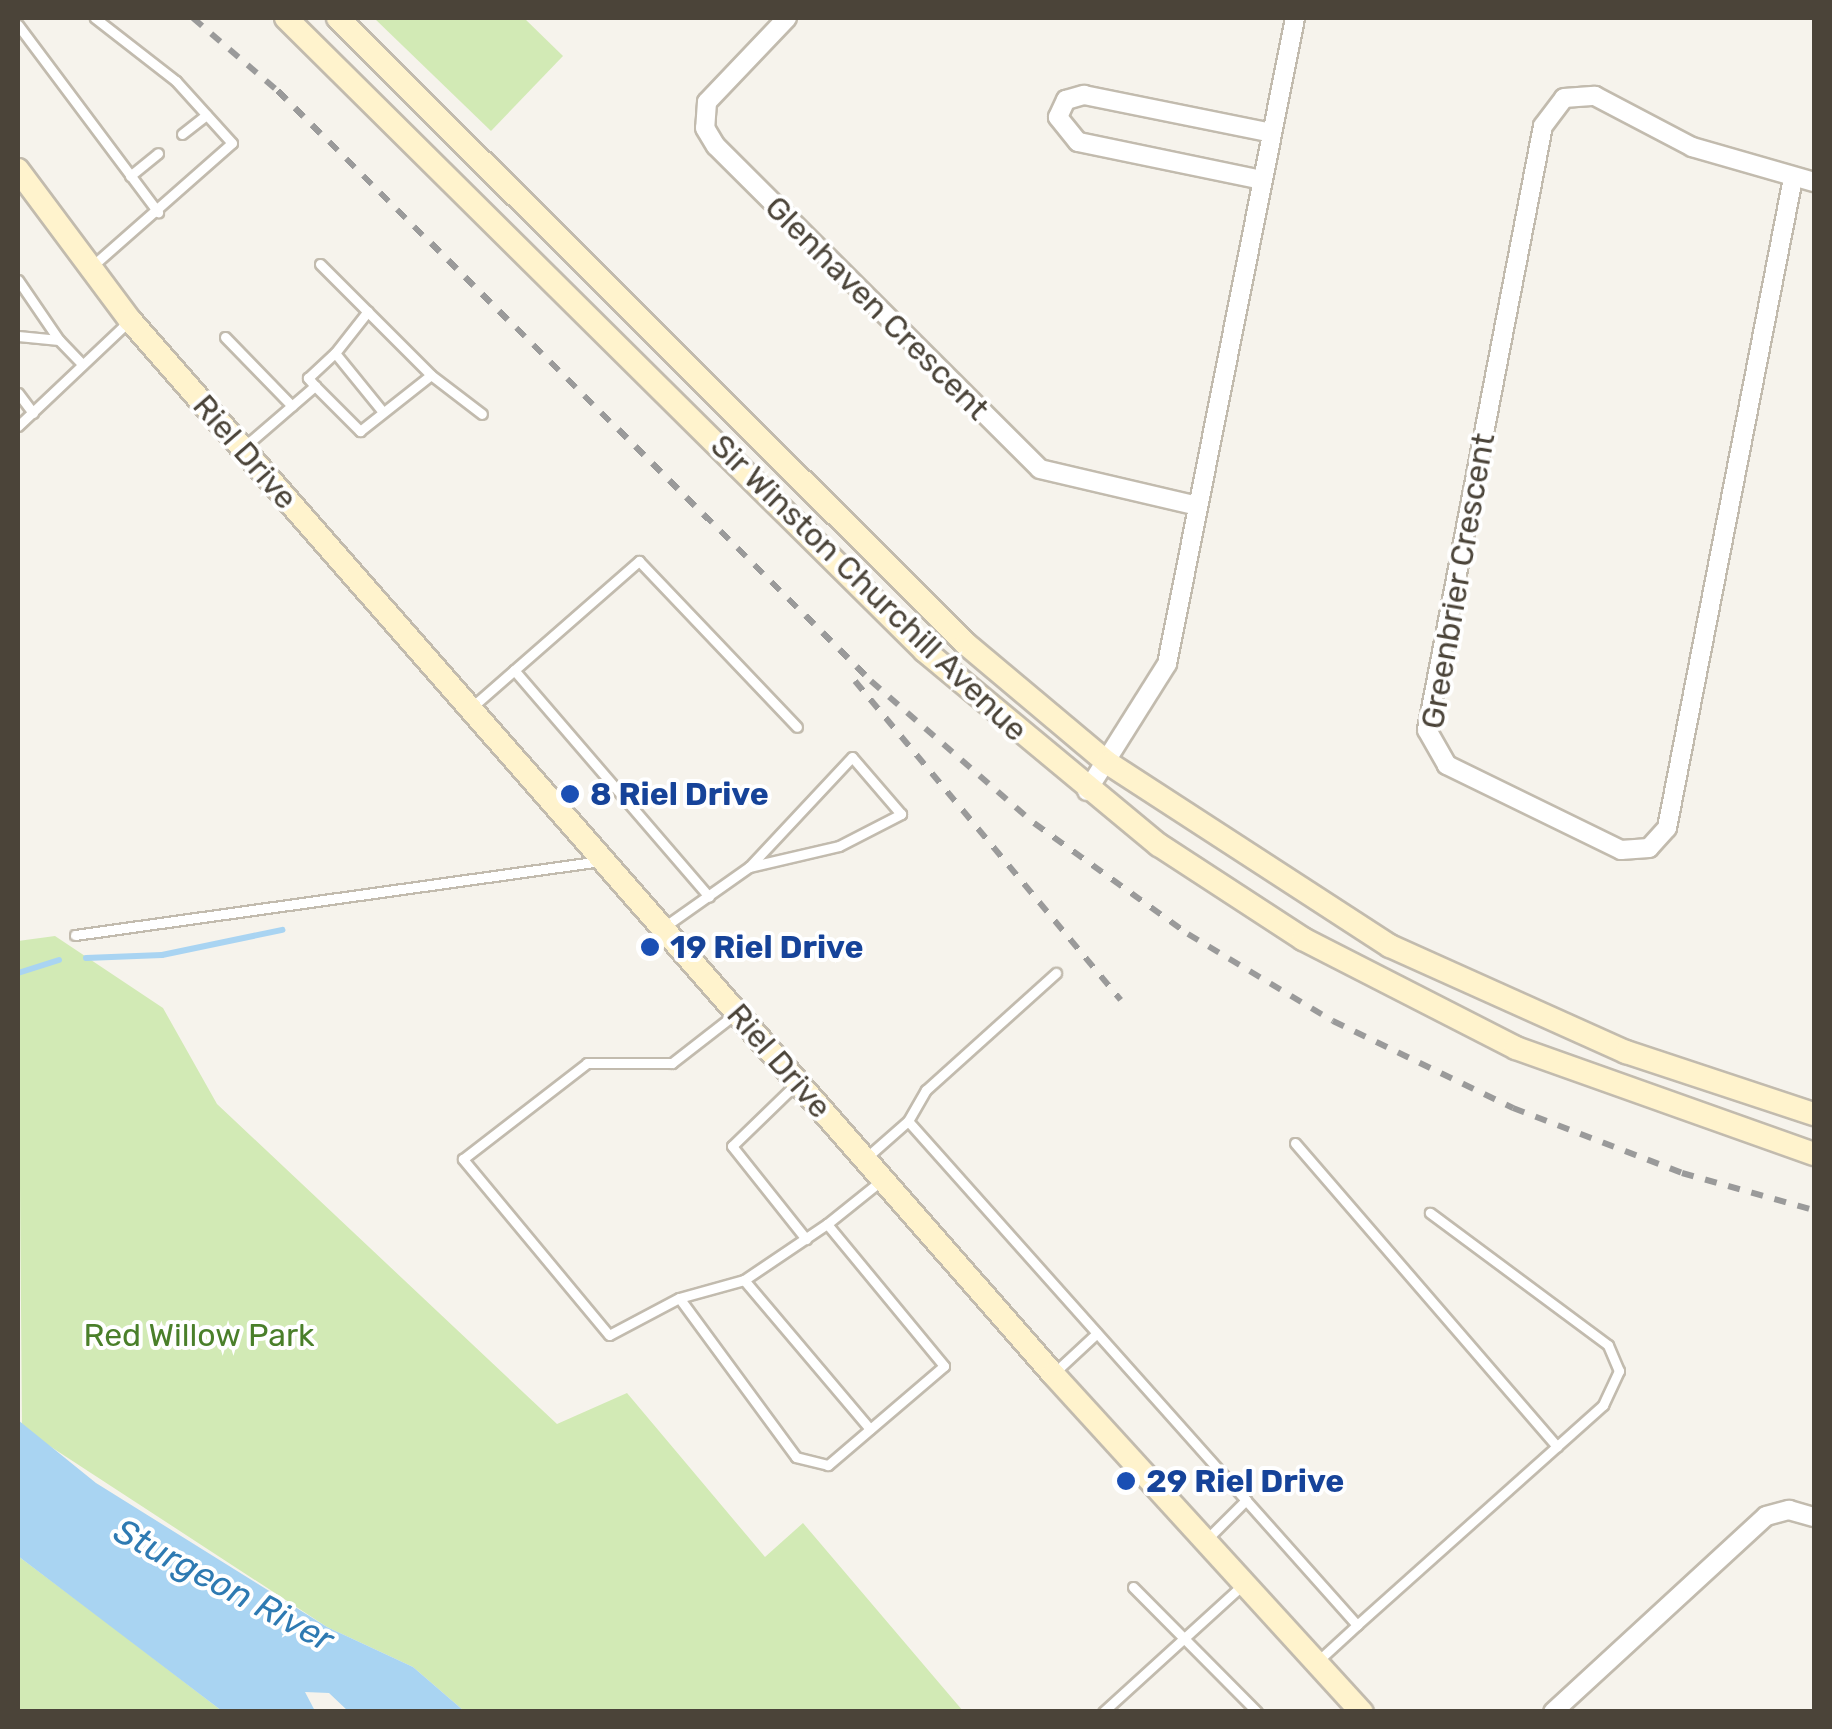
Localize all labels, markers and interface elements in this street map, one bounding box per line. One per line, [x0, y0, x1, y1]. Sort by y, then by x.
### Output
street label: Glenhaven Crescent [757, 188, 997, 428]
street label: Riel Drive [185, 387, 305, 517]
street label: Sir Winston Churchill Avenue [702, 426, 1036, 750]
street label: Greenbrier Crescent [1413, 430, 1503, 732]
place label: 8 Riel Drive [590, 775, 769, 813]
marker: 8 Riel Drive [559, 783, 581, 805]
place label: 19 Riel Drive [670, 928, 863, 966]
marker: 19 Riel Drive [639, 936, 661, 958]
street label: Riel Drive [719, 996, 839, 1126]
park label: Red Willow Park [83, 1316, 315, 1354]
place label: 29 Riel Drive [1146, 1462, 1344, 1500]
marker: 29 Riel Drive [1115, 1470, 1137, 1492]
water label: Sturgeon River [107, 1509, 341, 1661]

